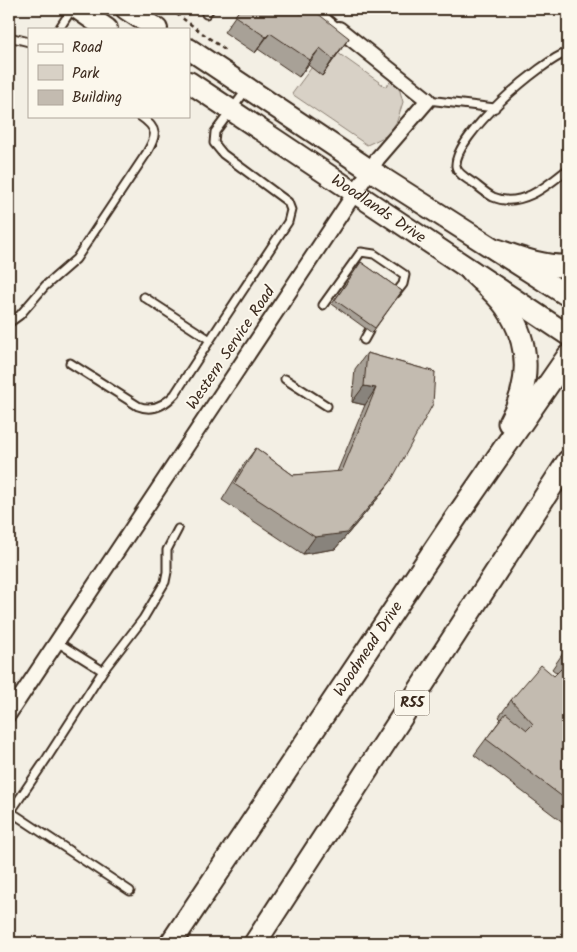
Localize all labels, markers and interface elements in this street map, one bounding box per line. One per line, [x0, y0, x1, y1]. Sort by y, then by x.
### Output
legend [28, 28, 190, 118]
text: Road [72, 36, 103, 60]
text: Park [72, 62, 100, 86]
text: Building [72, 86, 122, 110]
street label: Woodlands Drive [326, 168, 431, 249]
street label: Western Service Road [180, 280, 282, 415]
street label: Woodmead Drive [327, 596, 409, 702]
road number: R55 [394, 690, 430, 716]

